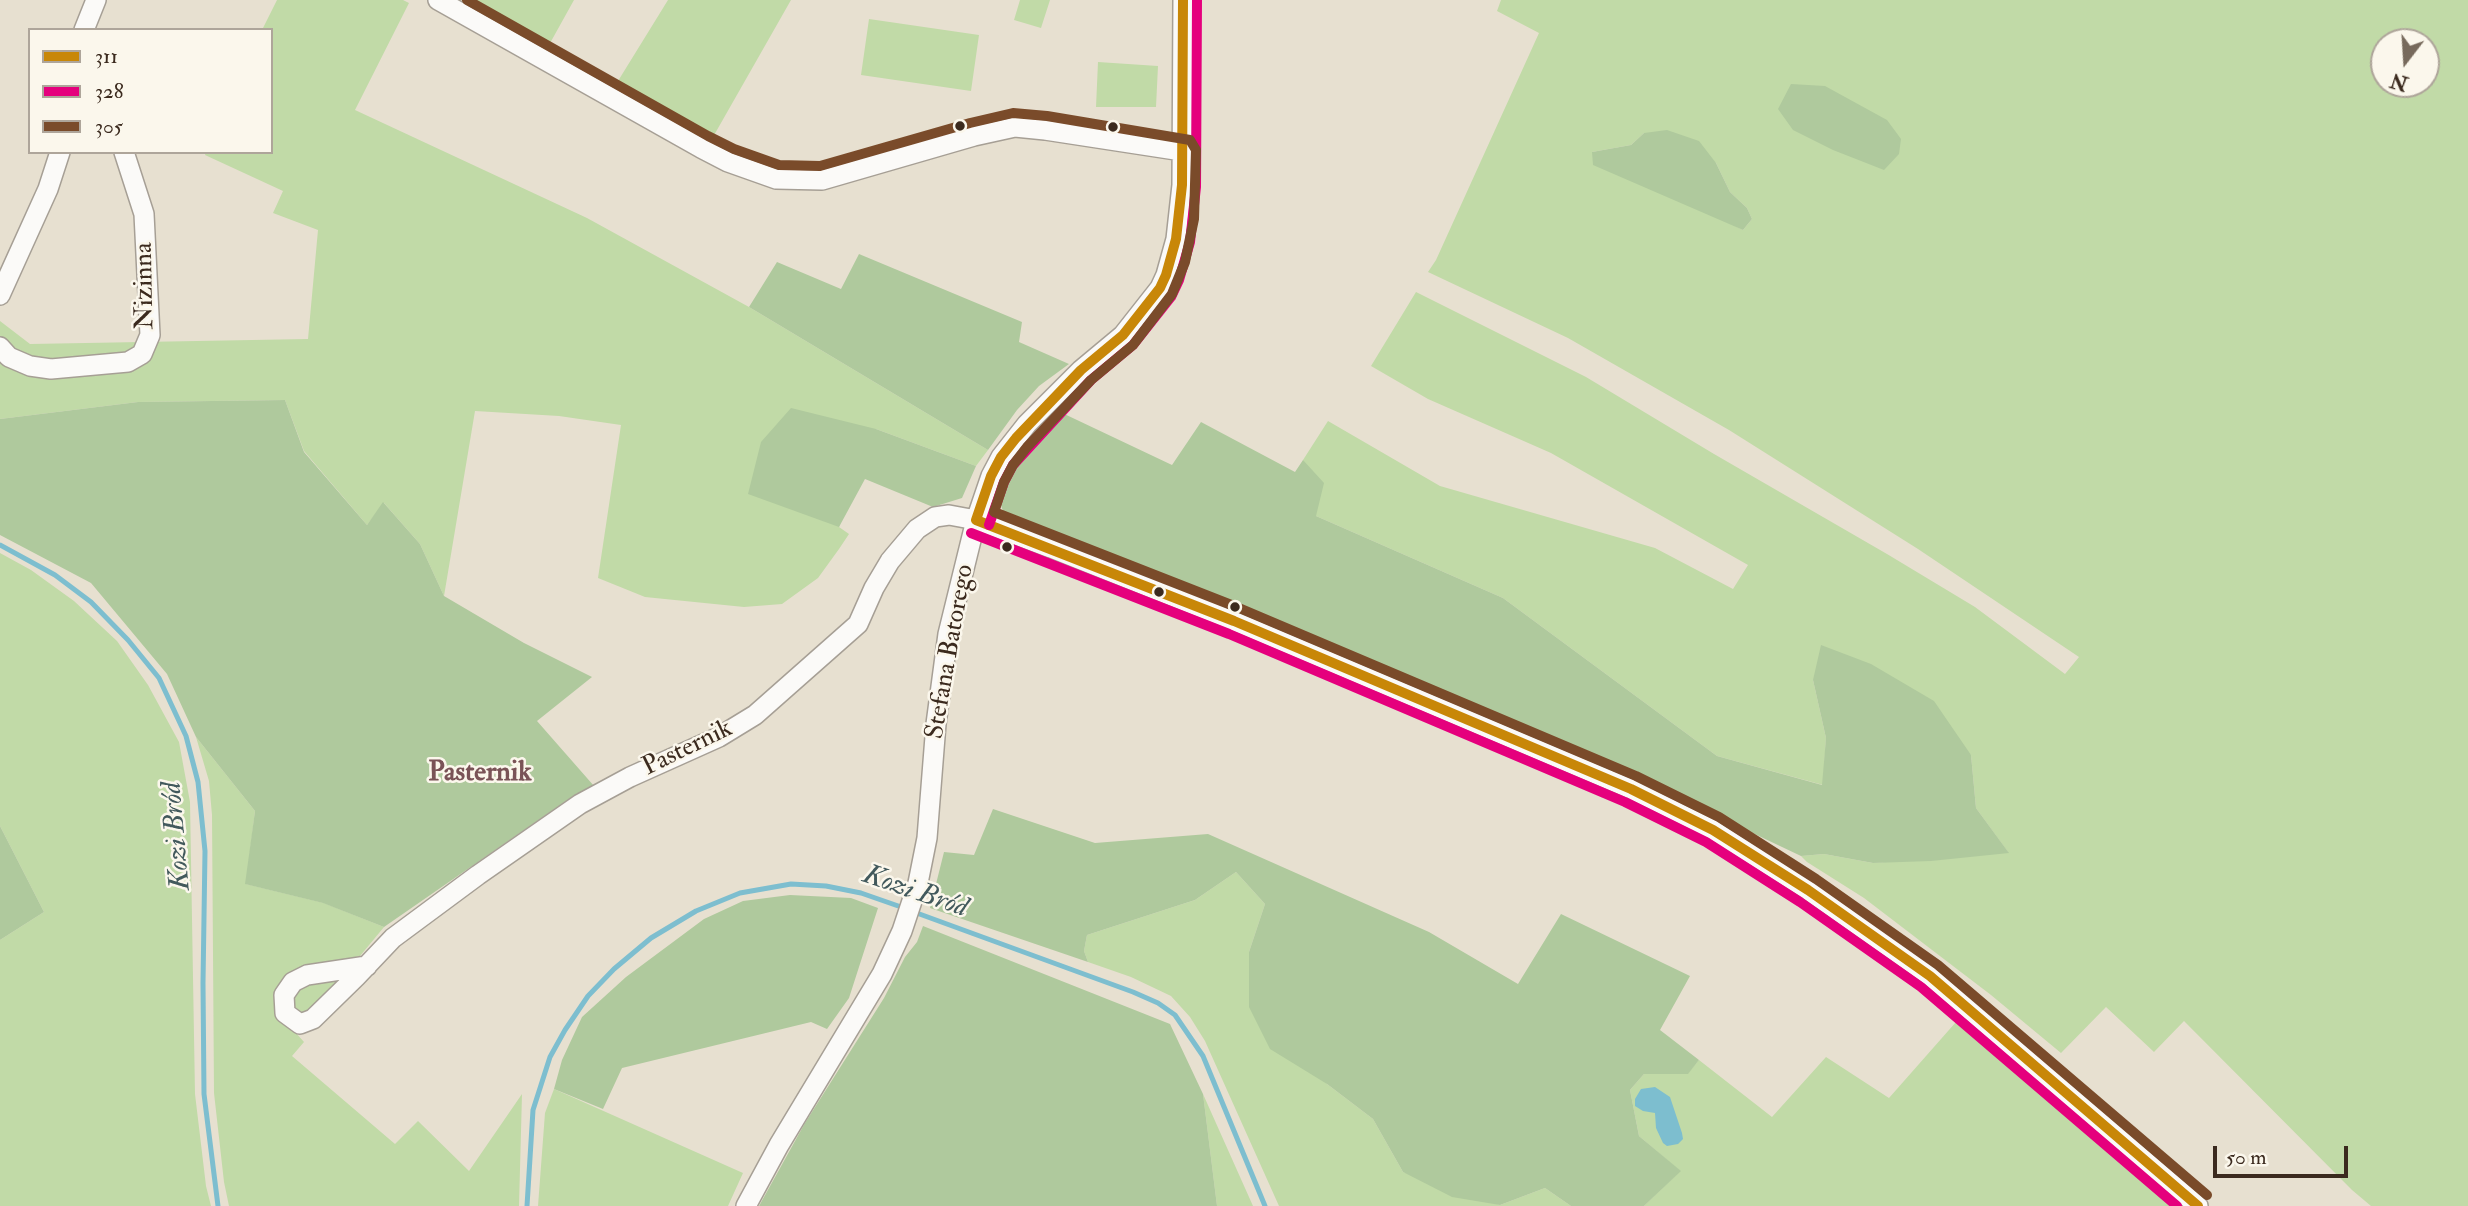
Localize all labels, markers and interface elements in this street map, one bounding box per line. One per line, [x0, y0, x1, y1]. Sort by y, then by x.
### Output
legend [28, 28, 273, 154]
north arrow [2370, 28, 2440, 98]
text: 311 [95, 43, 118, 70]
text: N [2388, 67, 2411, 95]
text: 328 [95, 78, 124, 105]
text: 305 [95, 113, 123, 140]
unlabelled marker [953, 119, 967, 133]
unlabelled marker [1106, 120, 1120, 134]
street label: Nizinna [130, 242, 162, 330]
unlabelled marker [1000, 540, 1014, 554]
street label: Stefana Batorego [920, 562, 982, 742]
unlabelled marker [1152, 585, 1166, 599]
unlabelled marker [1228, 600, 1242, 614]
street label: Pasternik [638, 714, 738, 784]
district label: Pasternik [428, 757, 532, 791]
water label: Kozi Bród [157, 780, 199, 892]
water label: Kozi Bród [858, 859, 972, 927]
scale bar [2216, 1132, 2351, 1176]
text: 50 m [2226, 1144, 2267, 1171]

